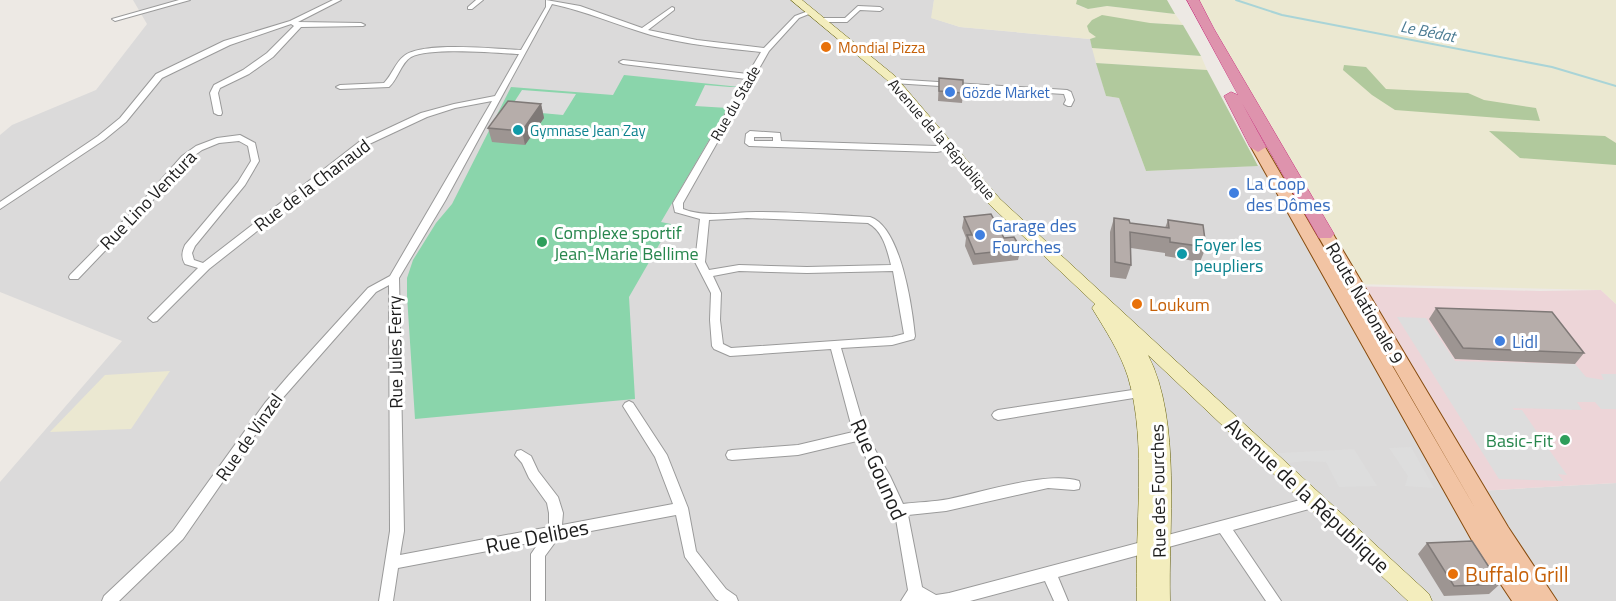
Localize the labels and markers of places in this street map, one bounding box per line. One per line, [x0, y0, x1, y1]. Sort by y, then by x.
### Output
place label: Mondial Pizza [838, 36, 926, 59]
marker: Mondial Pizza [819, 40, 833, 54]
place label: Gözde Market [962, 81, 1051, 104]
marker: Gözde Market [943, 85, 957, 99]
place label: Gymnase Jean Zay [530, 119, 646, 142]
marker: Gymnase Jean Zay [511, 123, 525, 137]
place label: La Coop des Dômes [1246, 170, 1331, 218]
marker: La Coop des Dômes [1227, 186, 1241, 200]
place label: Garage des Fourches [992, 212, 1077, 260]
place label: Complexe sportif Jean-Marie Bellime [554, 219, 699, 267]
marker: Garage des Fourches [973, 228, 987, 242]
place label: Foyer les peupliers [1194, 231, 1263, 279]
marker: Complexe sportif Jean-Marie Bellime [535, 235, 549, 249]
marker: Foyer les peupliers [1175, 247, 1189, 261]
place label: Loukum [1149, 291, 1210, 318]
marker: Loukum [1130, 297, 1144, 311]
place label: Lidl [1512, 328, 1538, 355]
marker: Lidl [1493, 334, 1507, 348]
place label: Basic-Fit [1486, 427, 1554, 454]
marker: Basic-Fit [1558, 433, 1572, 447]
place label: Buffalo Grill [1465, 558, 1569, 590]
marker: Buffalo Grill [1446, 567, 1460, 581]

